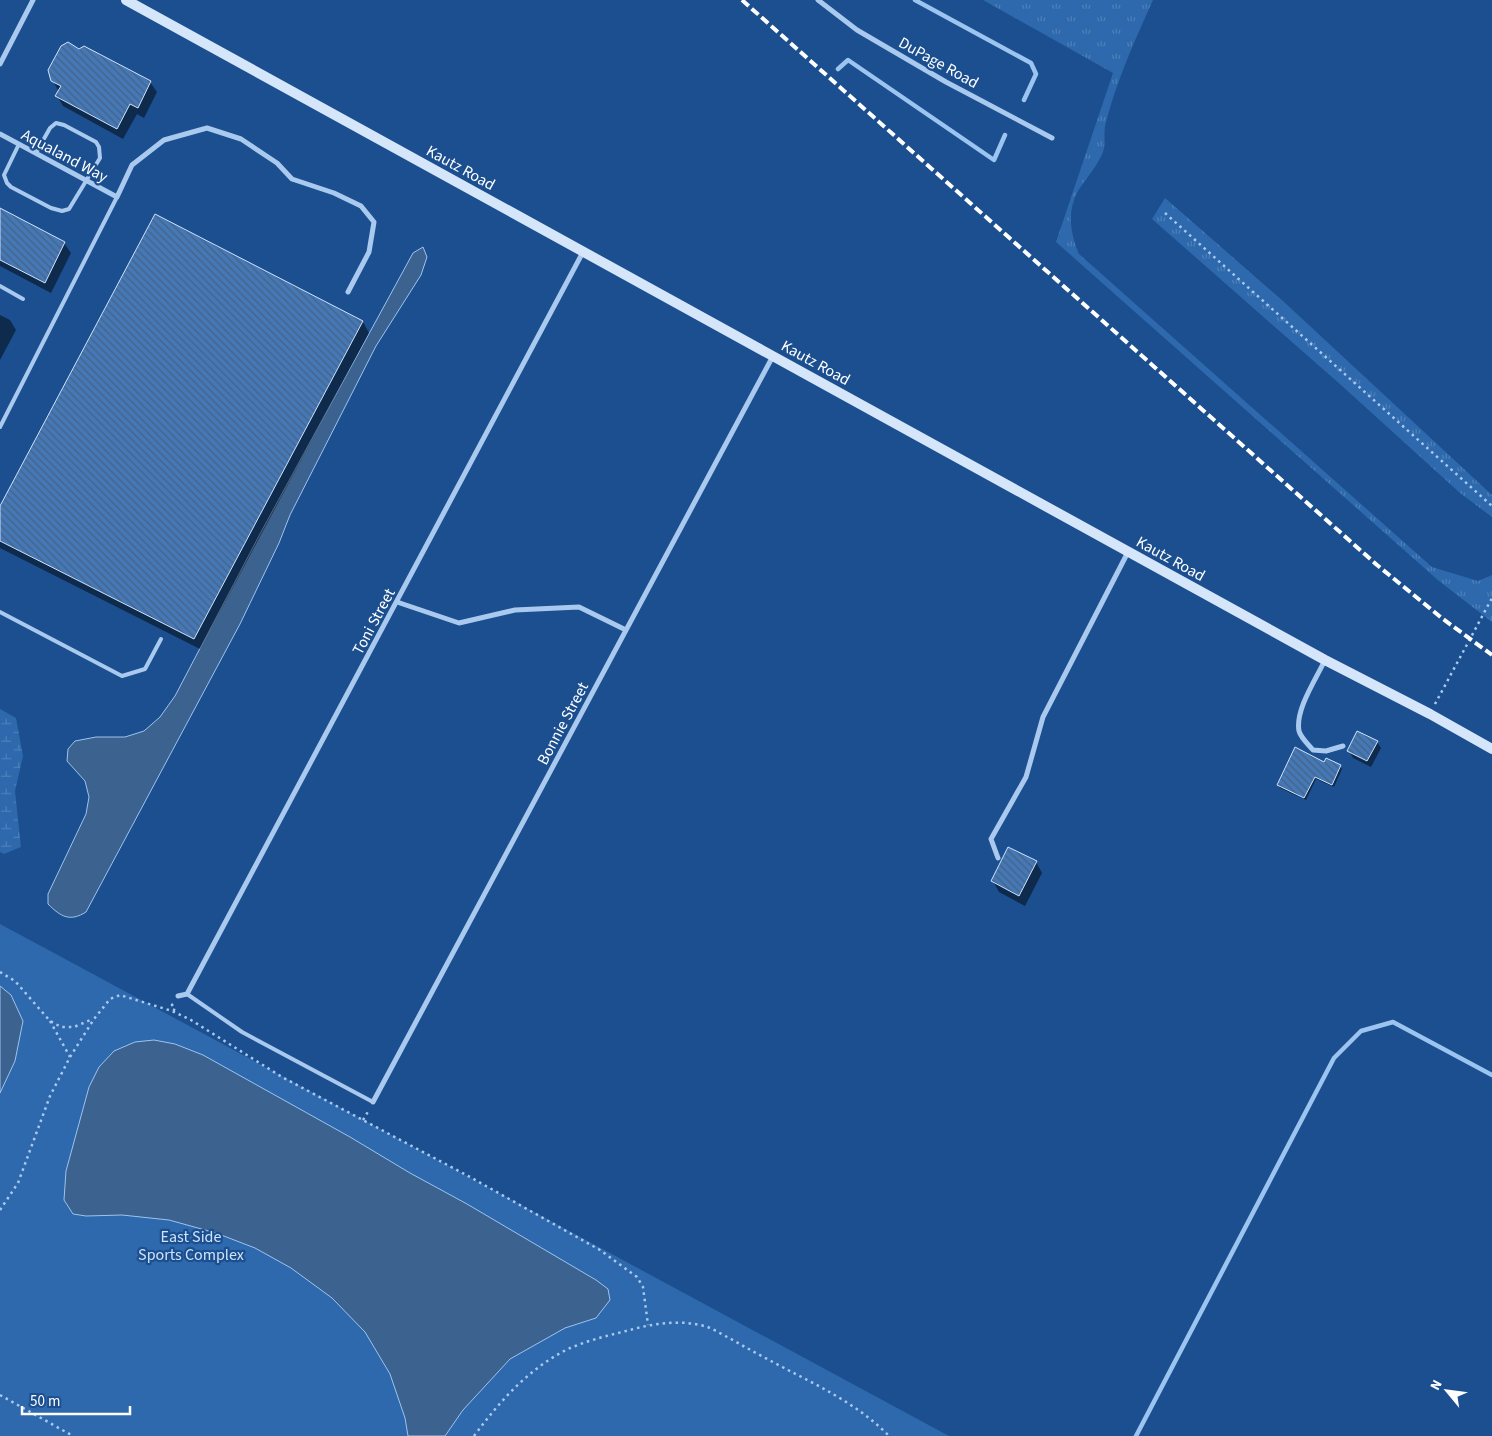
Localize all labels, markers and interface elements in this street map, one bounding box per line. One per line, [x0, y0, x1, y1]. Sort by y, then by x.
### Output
street label: DuPage Road [895, 32, 982, 94]
street label: Aqualand Way [17, 124, 112, 188]
street label: Kautz Road [422, 140, 499, 196]
street label: Kautz Road [777, 335, 854, 391]
street label: Kautz Road [1132, 531, 1209, 587]
street label: Toni Street [347, 584, 401, 658]
street label: Bonnie Street [532, 678, 594, 769]
park label: East Side Sports Complex [138, 1226, 244, 1266]
north arrow [1422, 1366, 1472, 1416]
text: N [1426, 1376, 1448, 1394]
scale bar [22, 1384, 130, 1416]
text: 50 m [30, 1391, 60, 1412]

